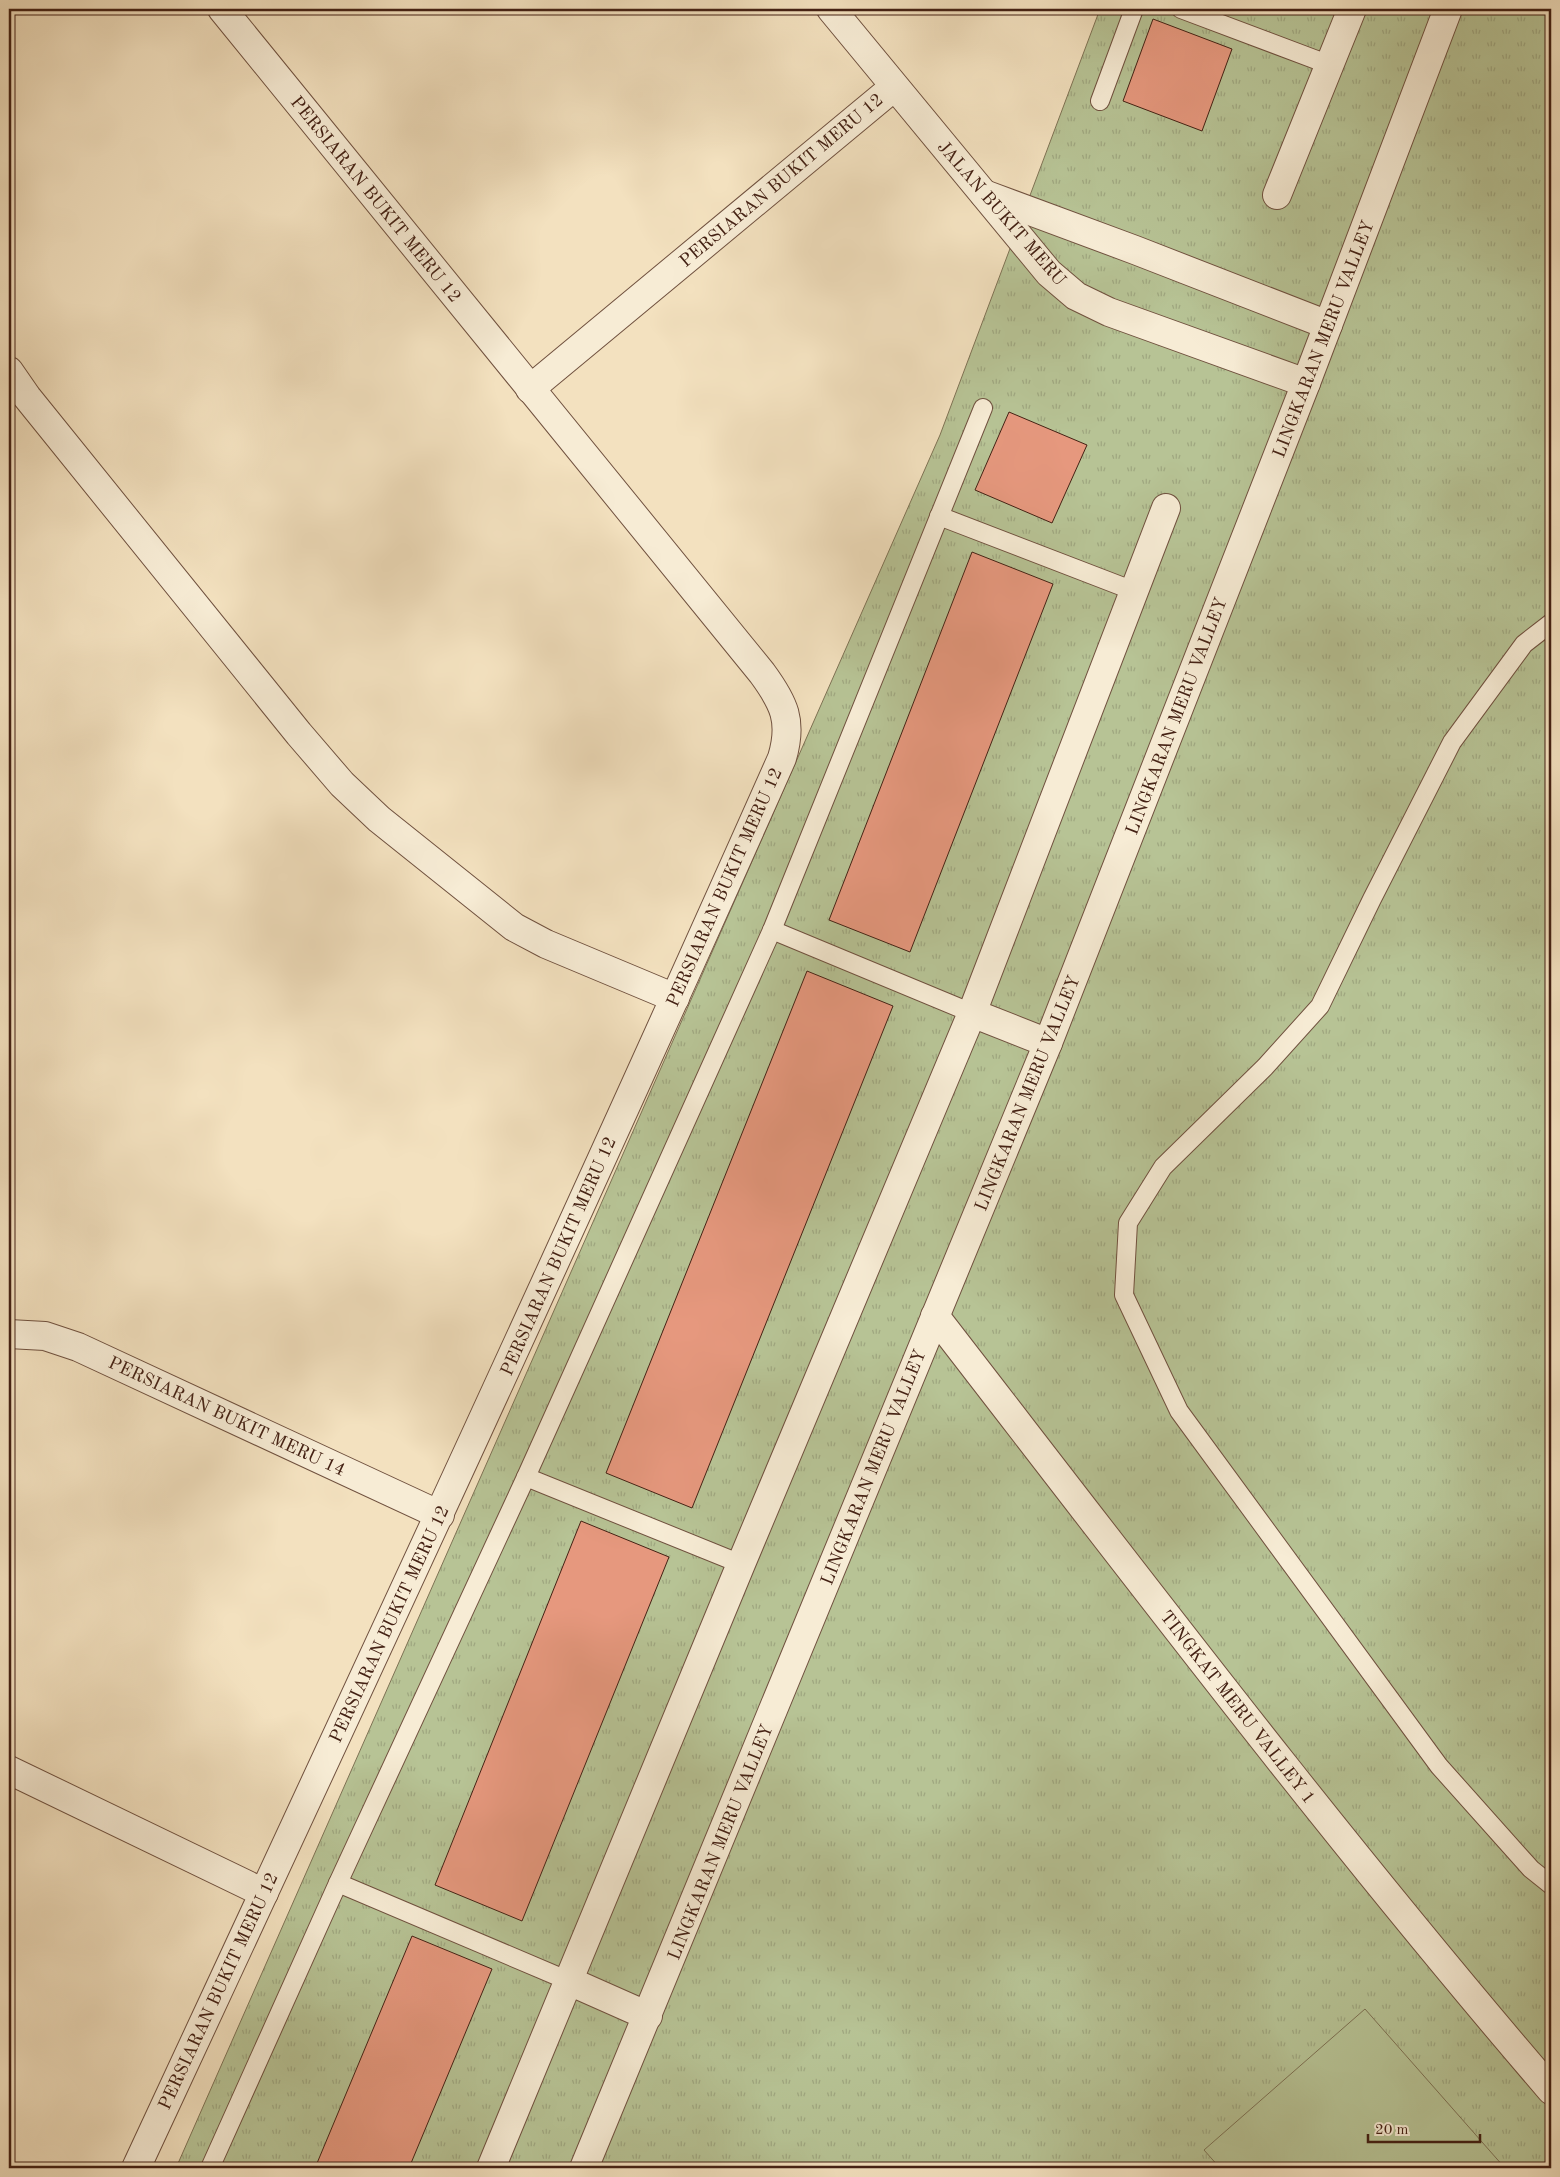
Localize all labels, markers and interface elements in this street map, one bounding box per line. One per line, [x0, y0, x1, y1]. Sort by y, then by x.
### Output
street label: PERSIARAN BUKIT MERU 12 [676, 90, 887, 271]
street label: PERSIARAN BUKIT MERU 12 [287, 93, 464, 306]
street label: JALAN BUKIT MERU [934, 138, 1069, 290]
street label: LINGKARAN MERU VALLEY [1270, 218, 1378, 460]
street label: LINGKARAN MERU VALLEY [1123, 595, 1231, 837]
street label: PERSIARAN BUKIT MERU 12 [664, 765, 786, 1010]
street label: LINGKARAN MERU VALLEY [972, 973, 1084, 1214]
street label: PERSIARAN BUKIT MERU 12 [498, 1134, 620, 1379]
street label: LINGKARAN MERU VALLEY [818, 1347, 930, 1588]
street label: PERSIARAN BUKIT MERU 14 [105, 1354, 348, 1480]
street label: PERSIARAN BUKIT MERU 12 [327, 1503, 453, 1746]
street label: TINGKAT MERU VALLEY 1 [1156, 1608, 1318, 1807]
street label: LINGKARAN MERU VALLEY [665, 1722, 777, 1963]
street label: PERSIARAN BUKIT MERU 12 [156, 1870, 282, 2113]
scale bar [1368, 2112, 1480, 2144]
text: 20 m [1375, 2123, 1409, 2138]

